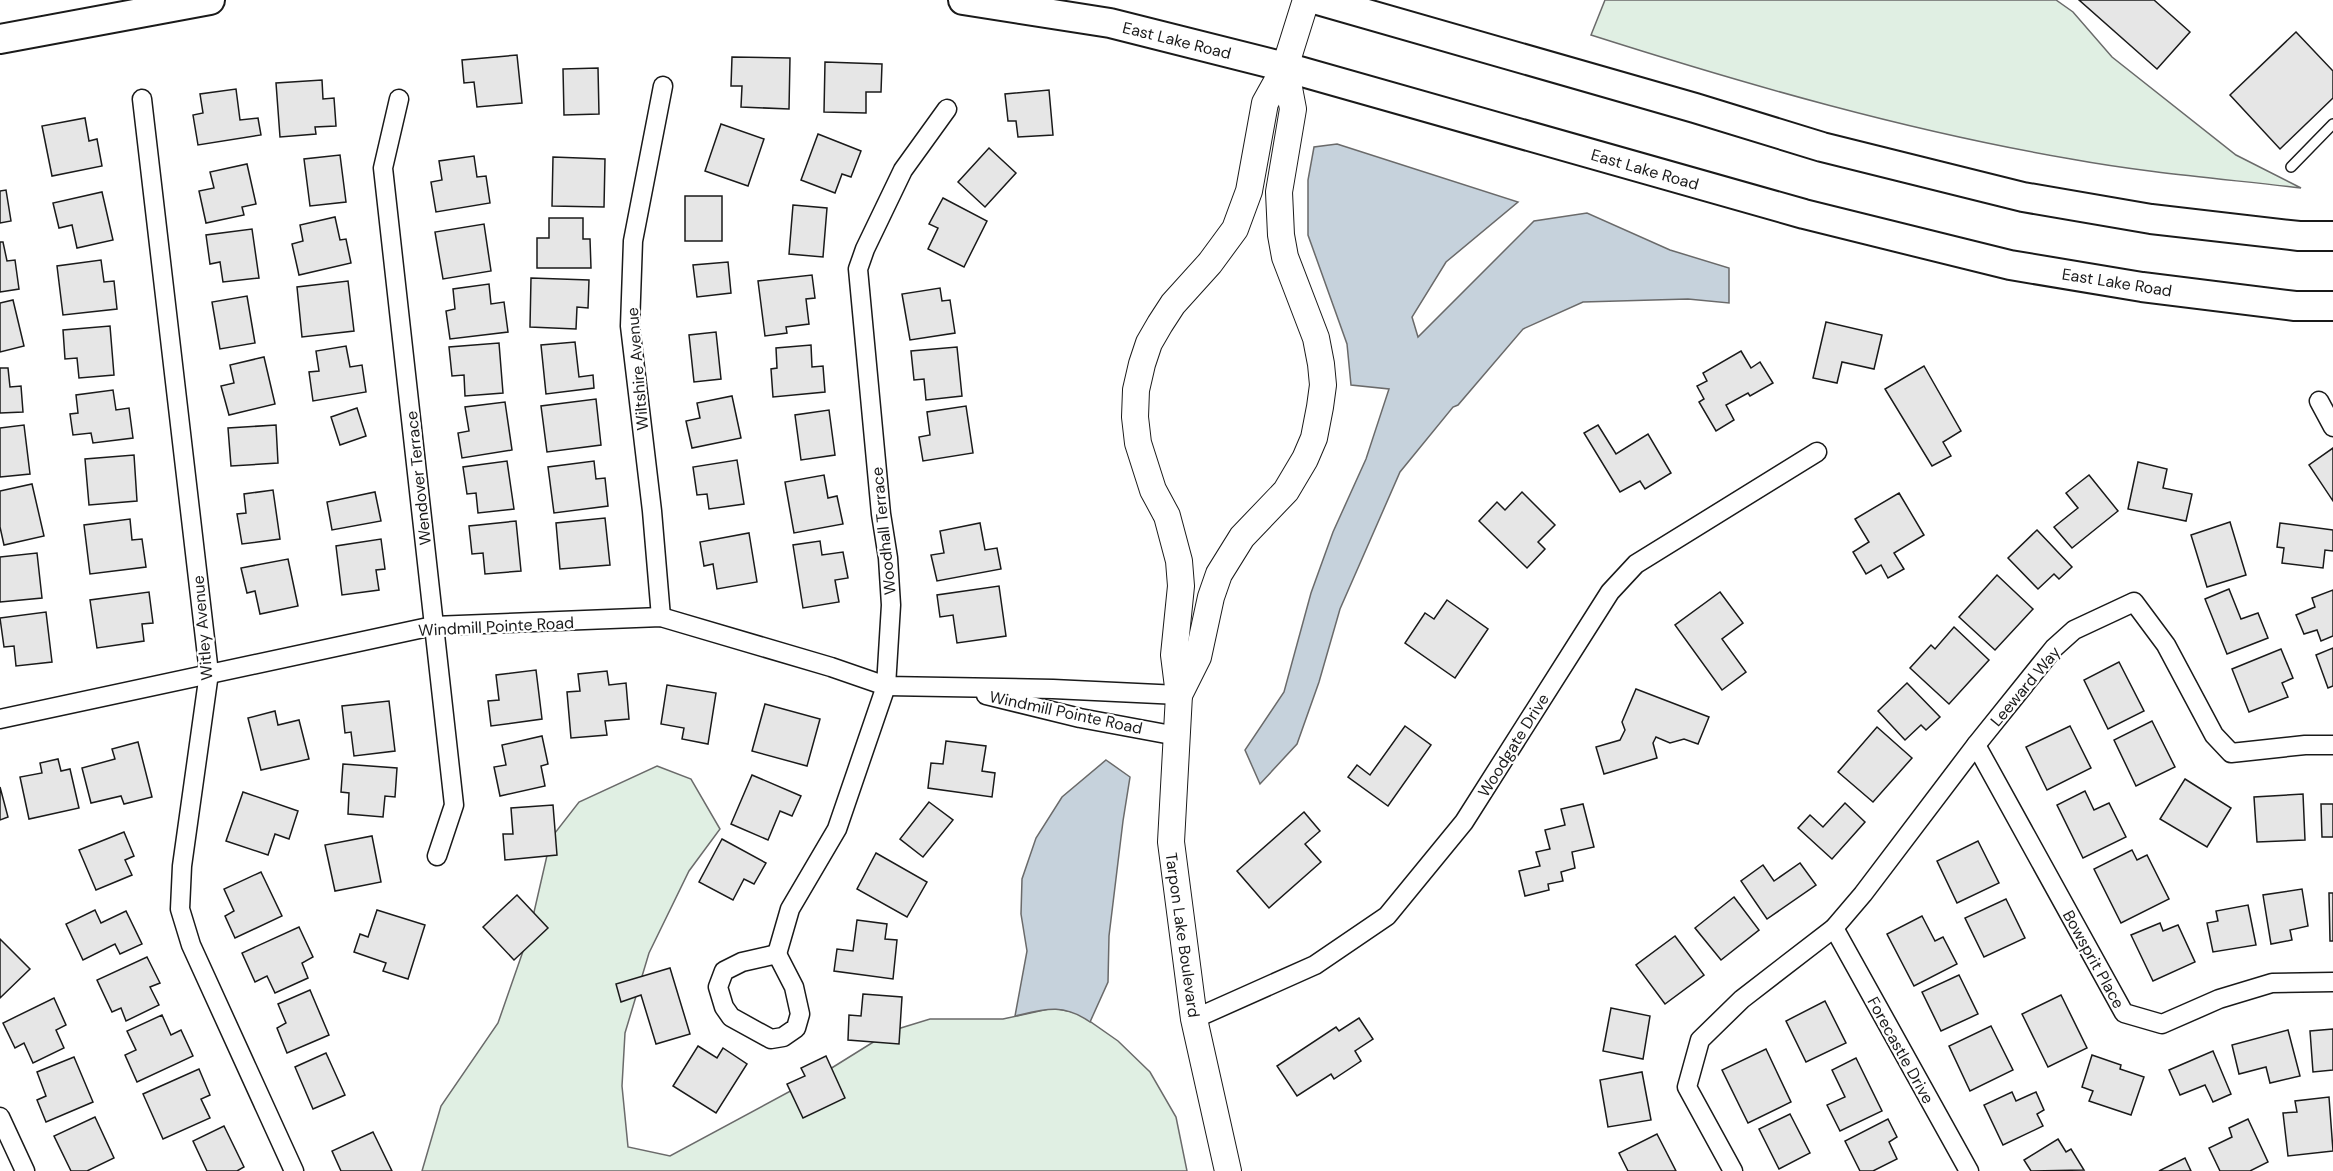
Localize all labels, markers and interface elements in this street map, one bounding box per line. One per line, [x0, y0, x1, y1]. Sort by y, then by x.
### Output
street label: East Lake Road [1120, 17, 1233, 64]
street label: East Lake Road [1589, 144, 1701, 195]
street label: East Lake Road [2060, 263, 2173, 302]
street label: Wiltshire Avenue [622, 306, 653, 431]
street label: Wendover Terrace [401, 410, 436, 546]
street label: Woodhall Terrace [866, 466, 901, 596]
street label: Witley Avenue [187, 575, 218, 681]
street label: Windmill Pointe Road [418, 612, 574, 641]
street label: Leeward Way [1986, 642, 2065, 731]
street label: Windmill Pointe Road [987, 686, 1144, 739]
street label: Woodgate Drive [1473, 690, 1554, 801]
street label: Tarpon Lake Boulevard [1161, 851, 1204, 1019]
street label: Bowsprit Place [2058, 906, 2129, 1012]
street label: Forecastle Drive [1863, 993, 1939, 1107]

